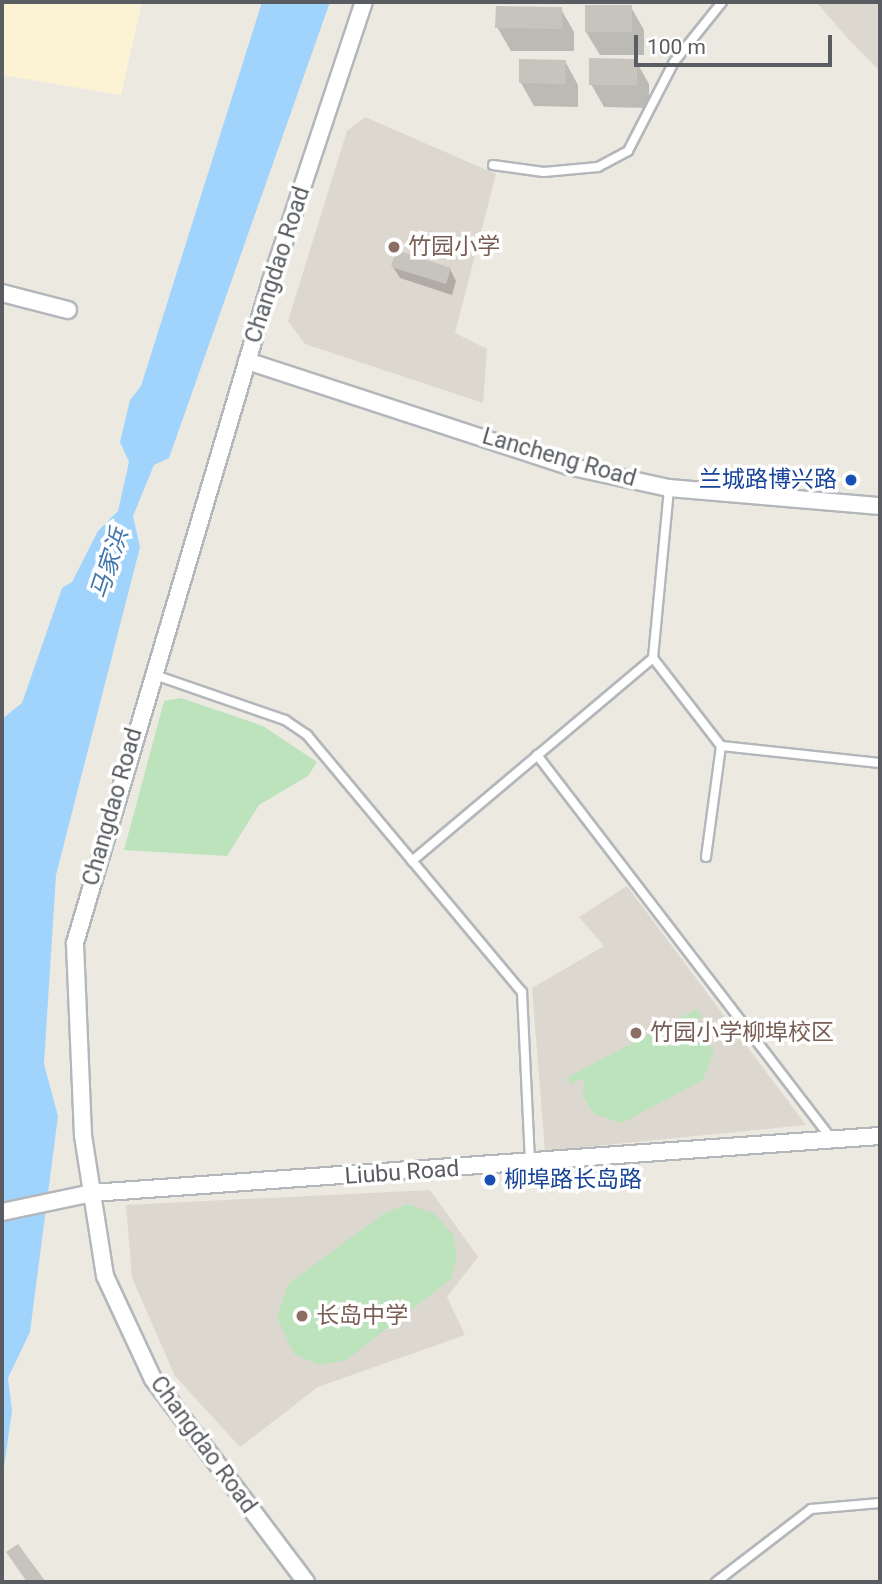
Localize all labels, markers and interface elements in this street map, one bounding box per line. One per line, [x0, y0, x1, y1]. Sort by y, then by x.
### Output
scale bar [637, 21, 835, 65]
text: 100 m [647, 35, 706, 59]
street label: Changdao Road [240, 183, 316, 347]
place label: 竹园小学 [408, 233, 500, 261]
marker: 竹园小学 [386, 239, 402, 255]
street label: Lancheng Road [479, 423, 639, 493]
place label: 兰城路博兴路 [699, 466, 837, 494]
marker: 兰城路博兴路 [843, 472, 859, 488]
water label: 马家浜 [85, 525, 135, 603]
street label: Changdao Road [77, 725, 149, 889]
place label: 竹园小学柳埠校区 [650, 1019, 834, 1047]
marker: 竹园小学柳埠校区 [628, 1025, 644, 1041]
street label: Liubu Road [344, 1155, 460, 1191]
place label: 柳埠路长岛路 [504, 1166, 642, 1194]
marker: 柳埠路长岛路 [482, 1172, 498, 1188]
place label: 长岛中学 [316, 1302, 408, 1330]
marker: 长岛中学 [294, 1308, 310, 1324]
street label: Changdao Road [144, 1371, 262, 1519]

